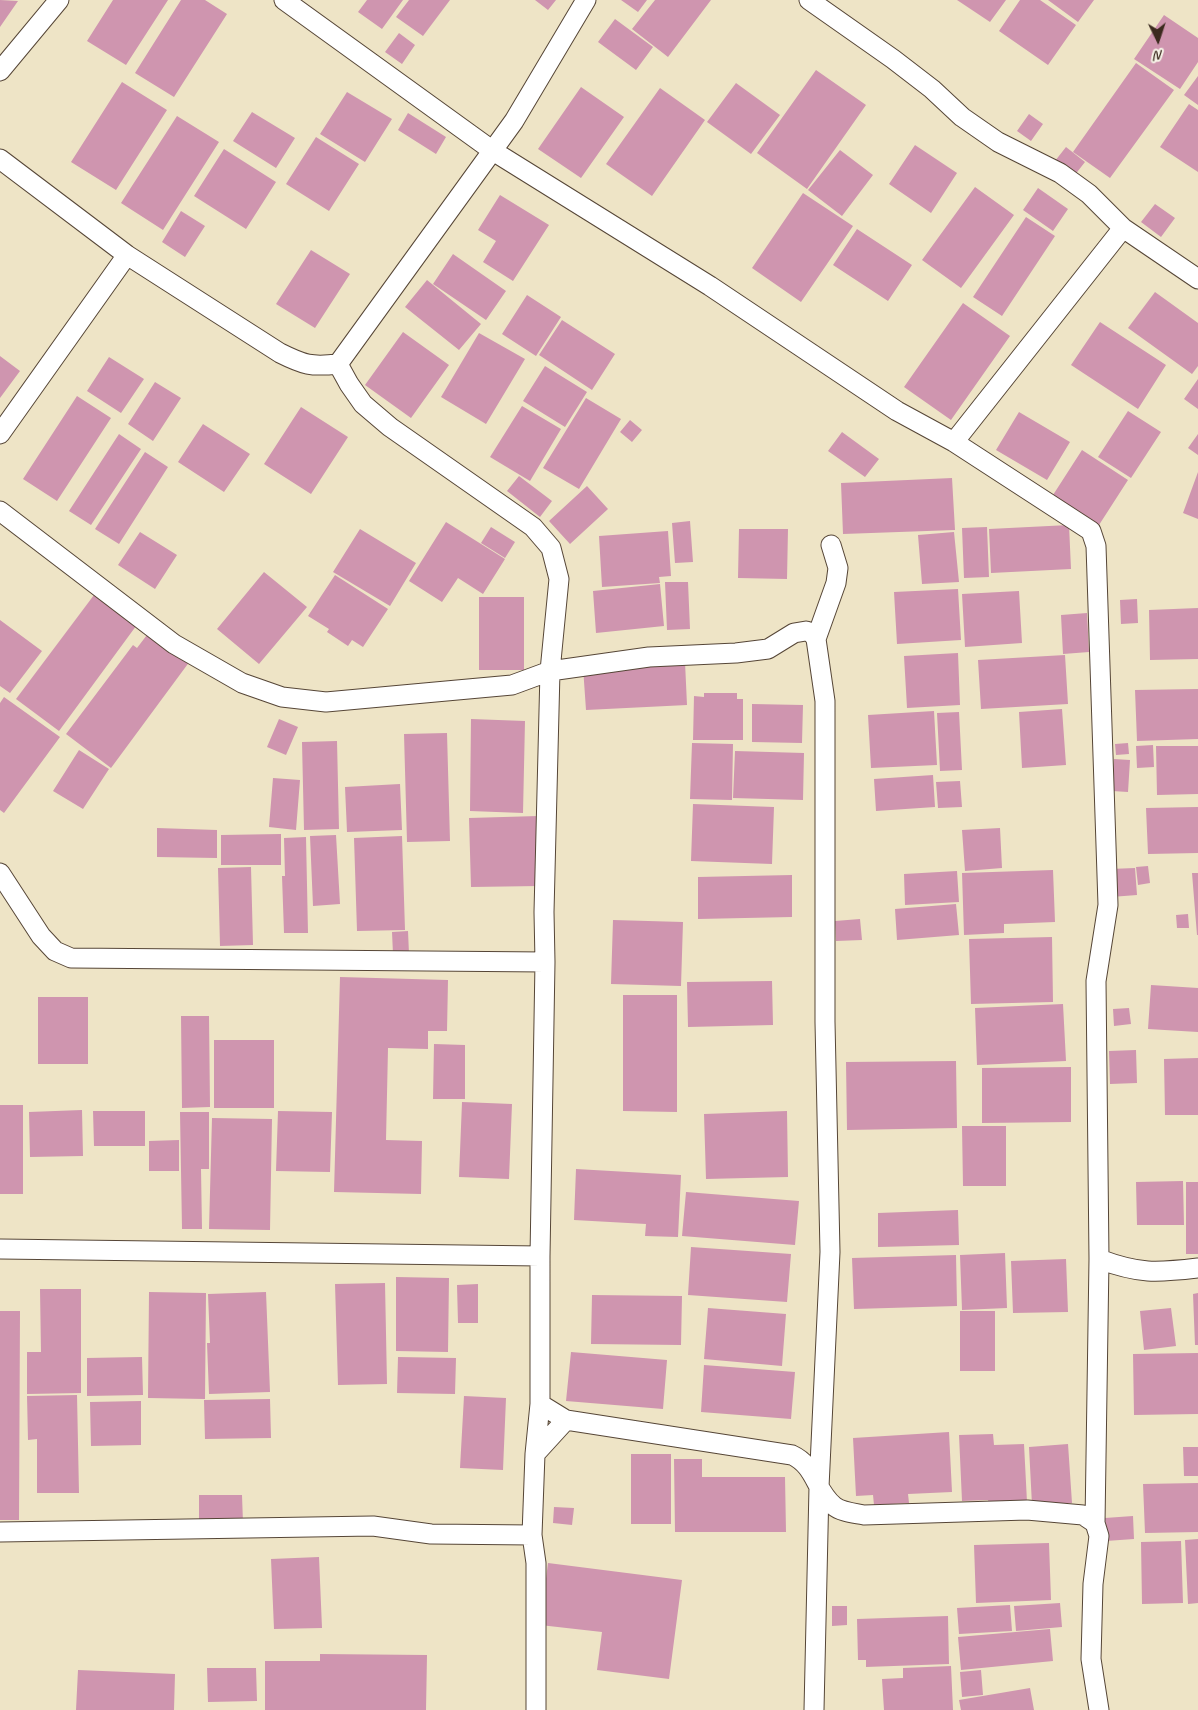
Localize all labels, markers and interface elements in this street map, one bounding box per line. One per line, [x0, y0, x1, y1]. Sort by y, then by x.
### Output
north arrow [1133, 15, 1183, 65]
text: N [1154, 47, 1164, 64]

